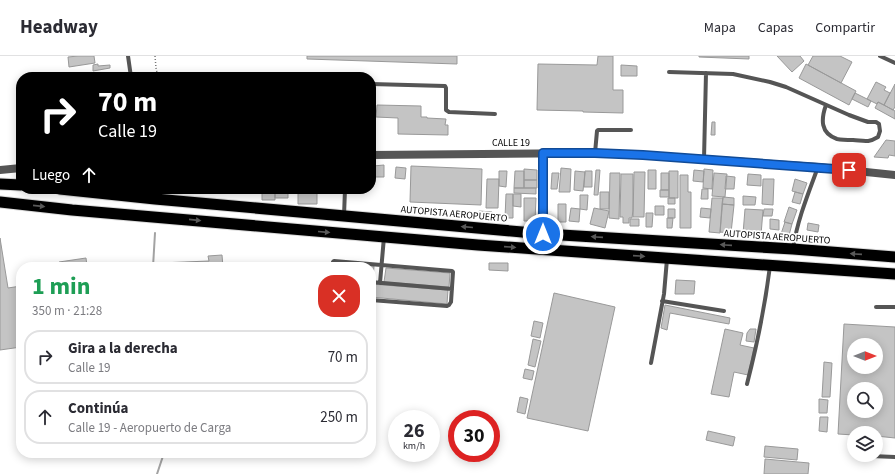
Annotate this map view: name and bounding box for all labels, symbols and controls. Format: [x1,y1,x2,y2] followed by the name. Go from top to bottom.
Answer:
[20,14,98,41] text: Headway
[704,18,736,38] text: Mapa
[758,18,793,38] text: Capas
[815,18,875,38] text: Compartir
[98,82,157,122] text: 70 m
[32,88,84,140] icon: right
[98,119,157,144] text: Calle 19
[492,136,530,150] street label: CALLE 19
[832,153,866,187] pin
[838,159,860,181] icon: arrive
[78,164,100,186] icon: ahead
[32,165,70,186] text: Luego
[400,202,508,226] street label: AUTOPISTA AEROPUERTO
[33,203,45,209] one-way arrow
[522,213,564,255] position arrow
[189,217,201,223] one-way arrow
[461,224,473,231] one-way arrow
[723,226,831,248] street label: AUTOPISTA AEROPUERTO
[318,228,330,235] one-way arrow
[591,234,603,241] one-way arrow
[720,242,732,249] one-way arrow
[504,244,516,251] one-way arrow
[850,251,862,258] one-way arrow
[633,253,645,260] one-way arrow
[32,269,90,304] text: 1 min
[318,275,360,317] button: close
[32,302,102,320] text: 350 m · 21:28
[68,338,178,359] text: Gira a la derecha
[847,338,883,374] north arrow
[847,338,883,462] map controls
[34,346,56,368] icon: right
[328,347,358,368] text: 70 m
[68,359,111,377] text: Calle 19
[847,382,883,418] button: search
[68,398,129,419] text: Continúa
[34,406,56,428] icon: ahead
[320,407,358,428] text: 250 m
[448,410,500,462] speed limit sign: 30
[403,417,425,445] text: 26
[68,419,231,437] text: Calle 19 - Aeropuerto de Carga
[847,426,883,462] button: layers
[403,439,425,453] text: km/h

